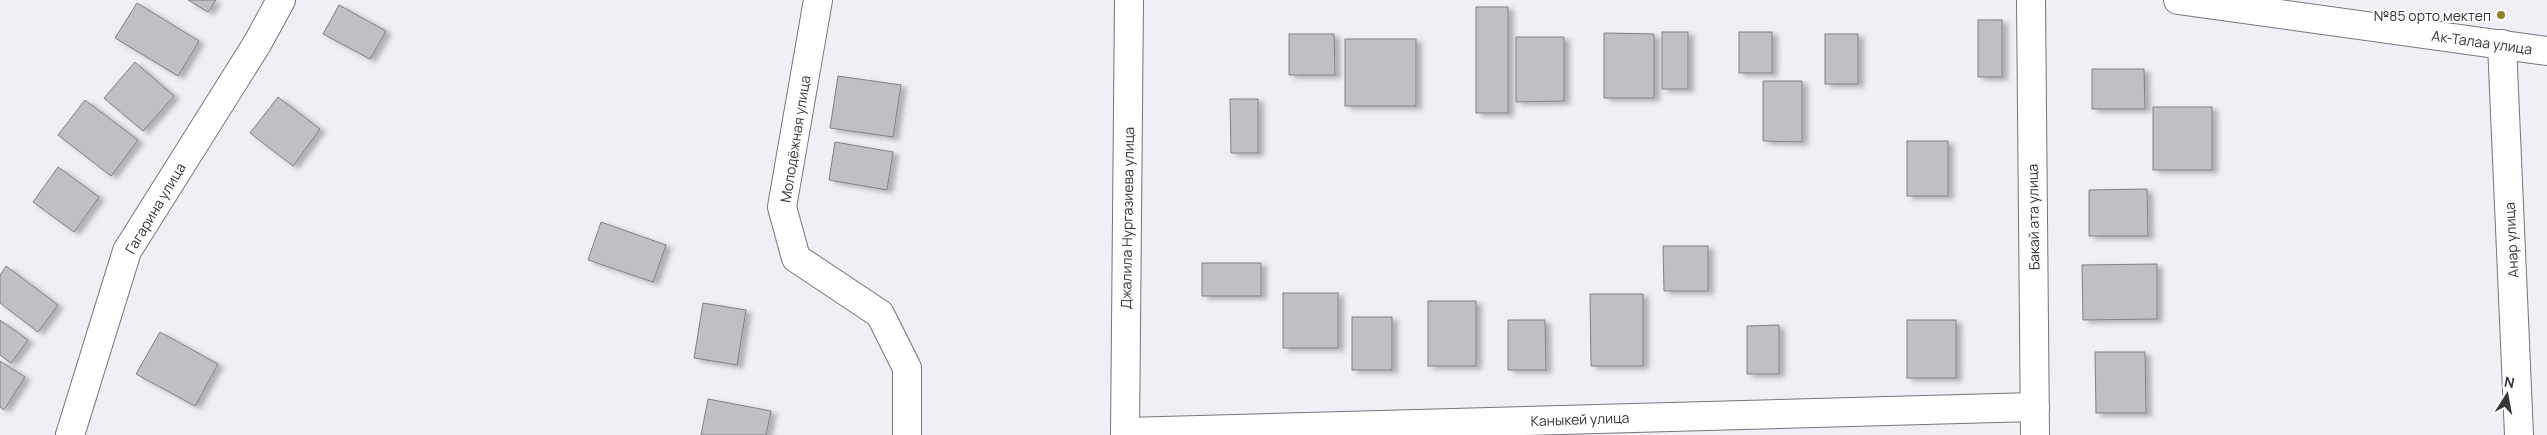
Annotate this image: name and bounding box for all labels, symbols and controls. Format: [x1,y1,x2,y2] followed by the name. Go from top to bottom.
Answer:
[2374,6,2491,25] place label: №85 орто мектеп
[2495,9,2507,21] marker: №85 орто мектеп
[2431,26,2533,58] street label: Ак-Талаа улица
[776,74,814,204] street label: Молодёжная улица
[1116,127,1138,309] street label: Джалила Нургазиева улица
[120,159,190,257] street label: Гагарина улица
[2023,164,2043,270] street label: Бакай ата улица
[2500,202,2522,278] street label: Анар улица
[2482,370,2532,420] north arrow
[2503,371,2516,392] text: N
[1530,408,1630,430] street label: Каныкей улица

